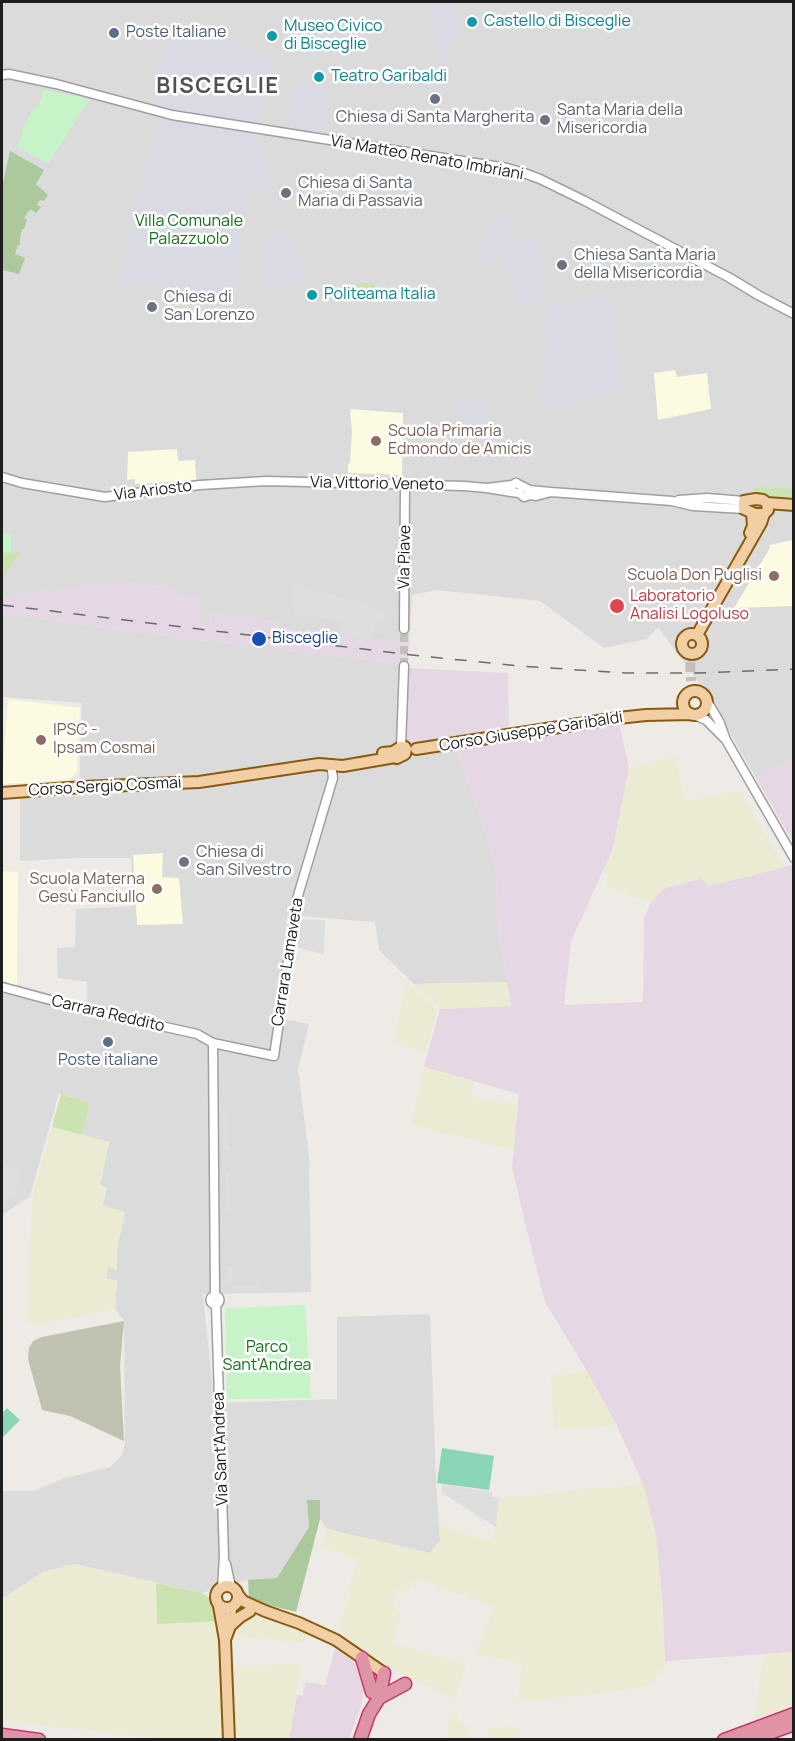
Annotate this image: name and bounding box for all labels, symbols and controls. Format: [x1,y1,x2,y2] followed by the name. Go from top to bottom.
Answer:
[484,12,631,32] place label: Castello di Bisceglie
[465,15,479,29] marker: Castello di Bisceglie
[284,17,382,55] place label: Museo Civico di Bisceglie
[126,23,226,43] place label: Poste Italiane
[107,26,121,40] marker: Poste Italiane
[265,29,279,43] marker: Museo Civico di Bisceglie
[331,67,447,87] place label: Teatro Garibaldi
[312,70,326,84] marker: Teatro Garibaldi
[156,74,280,100] district label: BISCEGLIE
[428,92,442,106] marker: Chiesa di Santa Margherita
[557,101,683,139] place label: Santa Maria della Misericordia
[336,108,534,128] place label: Chiesa di Santa Margherita
[538,113,552,127] marker: Santa Maria della Misericordia
[329,132,525,184] street label: Via Matteo Renato Imbriani
[298,174,423,212] place label: Chiesa di Santa Maria di Passavia
[279,186,293,200] marker: Chiesa di Santa Maria di Passavia
[135,212,243,250] park label: Villa Comunale Palazzuolo
[574,246,716,284] place label: Chiesa Santa Maria della Misericordia
[555,258,569,272] marker: Chiesa Santa Maria della Misericordia
[324,285,436,305] place label: Politeama Italia
[164,288,255,326] place label: Chiesa di San Lorenzo
[305,288,319,302] marker: Politeama Italia
[145,300,159,314] marker: Chiesa di San Lorenzo
[388,422,531,460] place label: Scuola Primaria Edmondo de Amicis
[369,434,383,448] marker: Scuola Primaria Edmondo de Amicis
[310,473,444,495] street label: Via Vittorio Veneto
[113,477,193,505] street label: Via Ariosto
[395,525,415,589] street label: Via Piave
[627,566,762,586] place label: Scuola Don Puglisi
[767,569,781,583] marker: Scuola Don Puglisi
[630,587,749,625] place label: Laboratorio Analisi Logoluso
[608,597,626,615] marker: Laboratorio Analisi Logoluso
[272,629,338,649] place label: Bisceglie
[250,630,268,648] marker: Bisceglie
[438,708,624,756] street label: Corso Giuseppe Garibaldi
[53,721,156,759] place label: IPSC - Ipsam Cosmai
[34,733,48,747] marker: IPSC - Ipsam Cosmai
[28,773,182,801] street label: Corso Sergio Cosmai
[196,843,292,881] place label: Chiesa di San Silvestro
[177,855,191,869] marker: Chiesa di San Silvestro
[30,870,145,908] place label: Scuola Materna Gesù Fanciullo
[150,882,164,896] marker: Scuola Materna Gesù Fanciullo
[268,896,308,1028] street label: Carrara Lamaveta
[49,992,167,1036] street label: Carrara Reddito
[101,1035,115,1049] marker: Poste italiane
[58,1051,158,1071] place label: Poste italiane
[223,1338,311,1376] park label: Parco Sant'Andrea
[209,1392,233,1506] street label: Via Sant'Andrea

